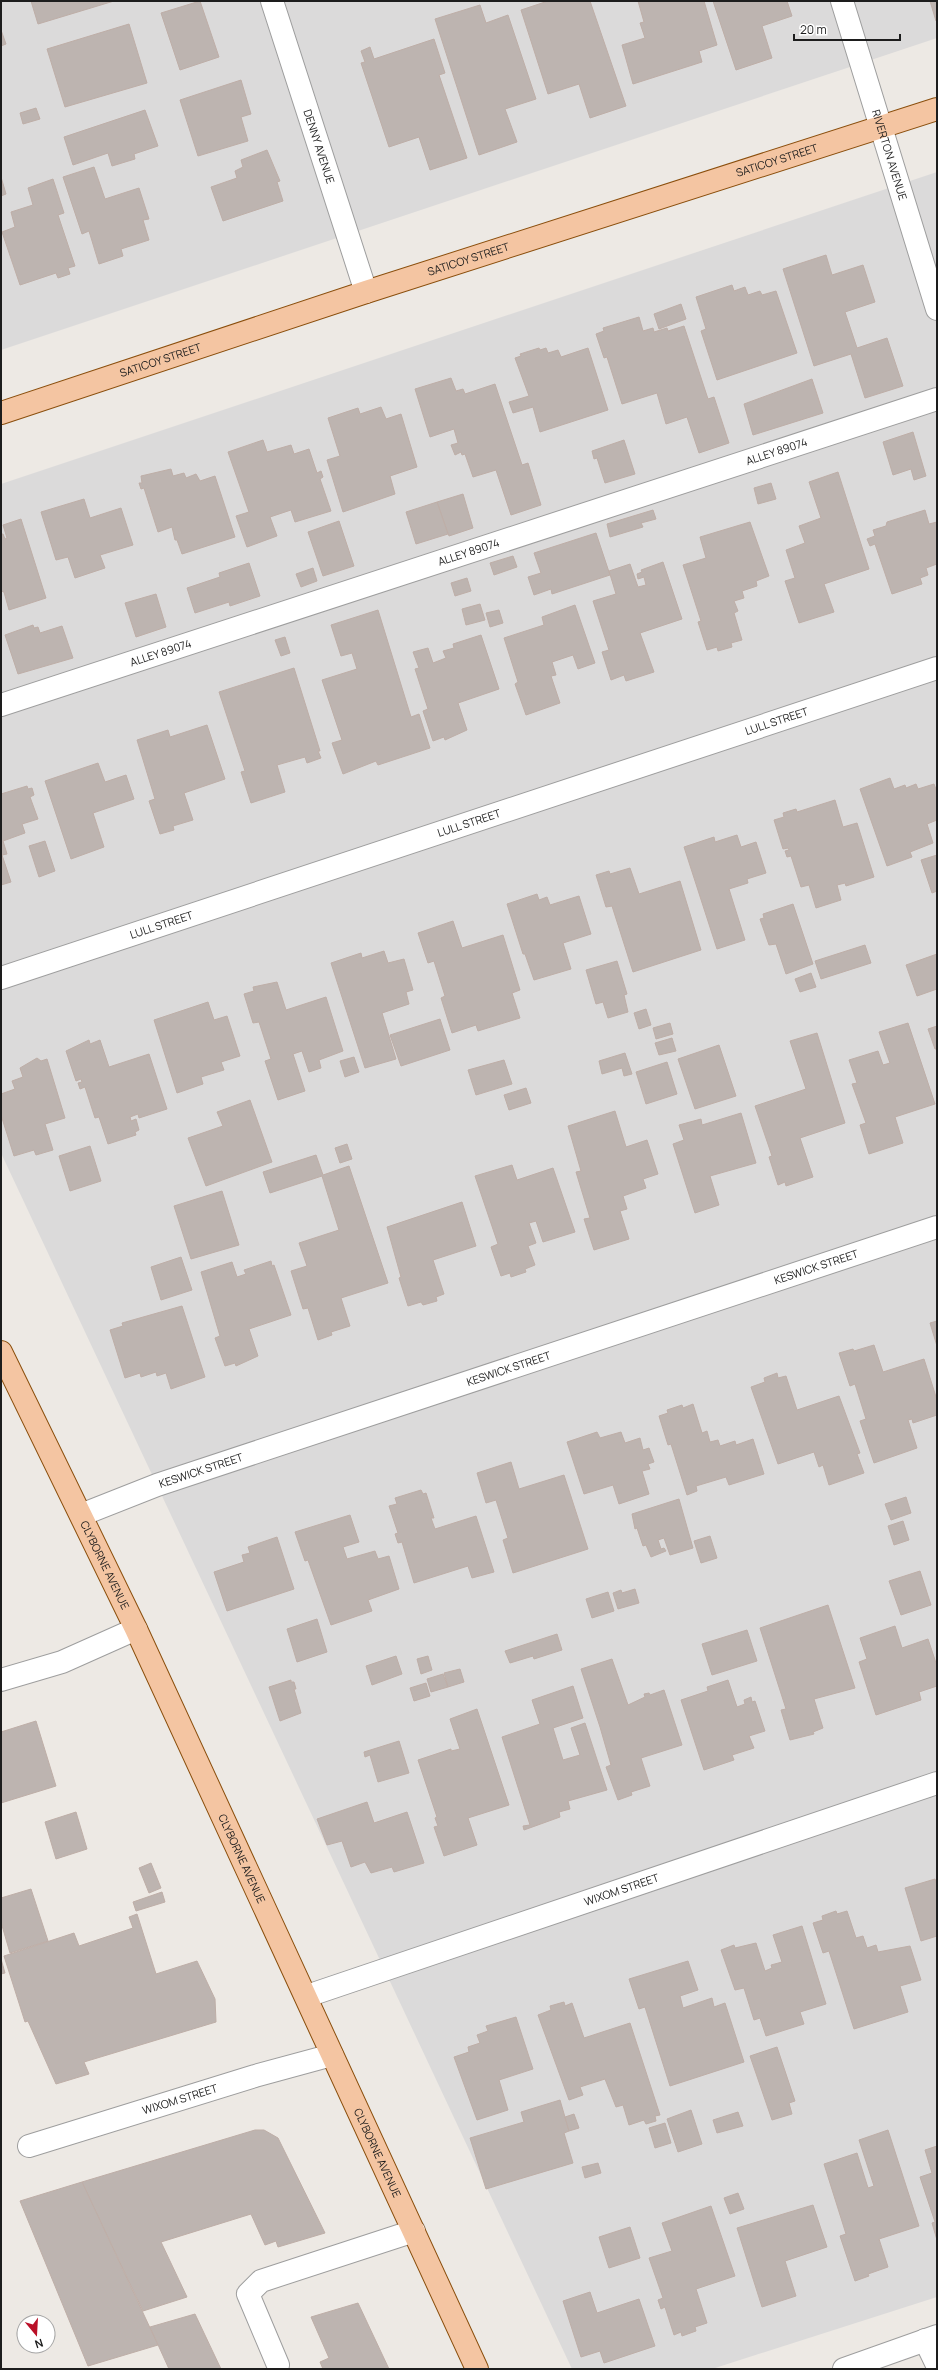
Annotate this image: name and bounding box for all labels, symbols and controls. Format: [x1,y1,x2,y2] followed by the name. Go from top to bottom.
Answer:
[794,16,900,42] scale bar
[800,21,827,38] text: 20 m
[300,107,339,186] street label: DENNY AVENUE
[869,107,911,202] street label: RIVERTON AVENUE
[734,140,820,180] street label: SATICOY STREET
[425,238,511,279] street label: SATICOY STREET
[118,339,203,380] street label: SATICOY STREET
[744,434,809,468] street label: ALLEY 89074
[436,535,501,569] street label: ALLEY 89074
[128,635,193,669] street label: ALLEY 89074
[743,703,810,738] street label: LULL STREET
[435,805,503,840] street label: LULL STREET
[128,907,195,942] street label: LULL STREET
[772,1245,860,1287] street label: KESWICK STREET
[464,1347,553,1389] street label: KESWICK STREET
[157,1449,245,1491] street label: KESWICK STREET
[77,1518,133,1612] street label: CLYBORNE AVENUE
[215,1811,269,1906] street label: CLYBORNE AVENUE
[582,1869,661,1909] street label: WIXOM STREET
[140,2080,220,2117] street label: WIXOM STREET
[351,2106,405,2200] street label: CLYBORNE AVENUE
[16,2314,56,2354] north arrow
[33,2336,45,2352] text: N

